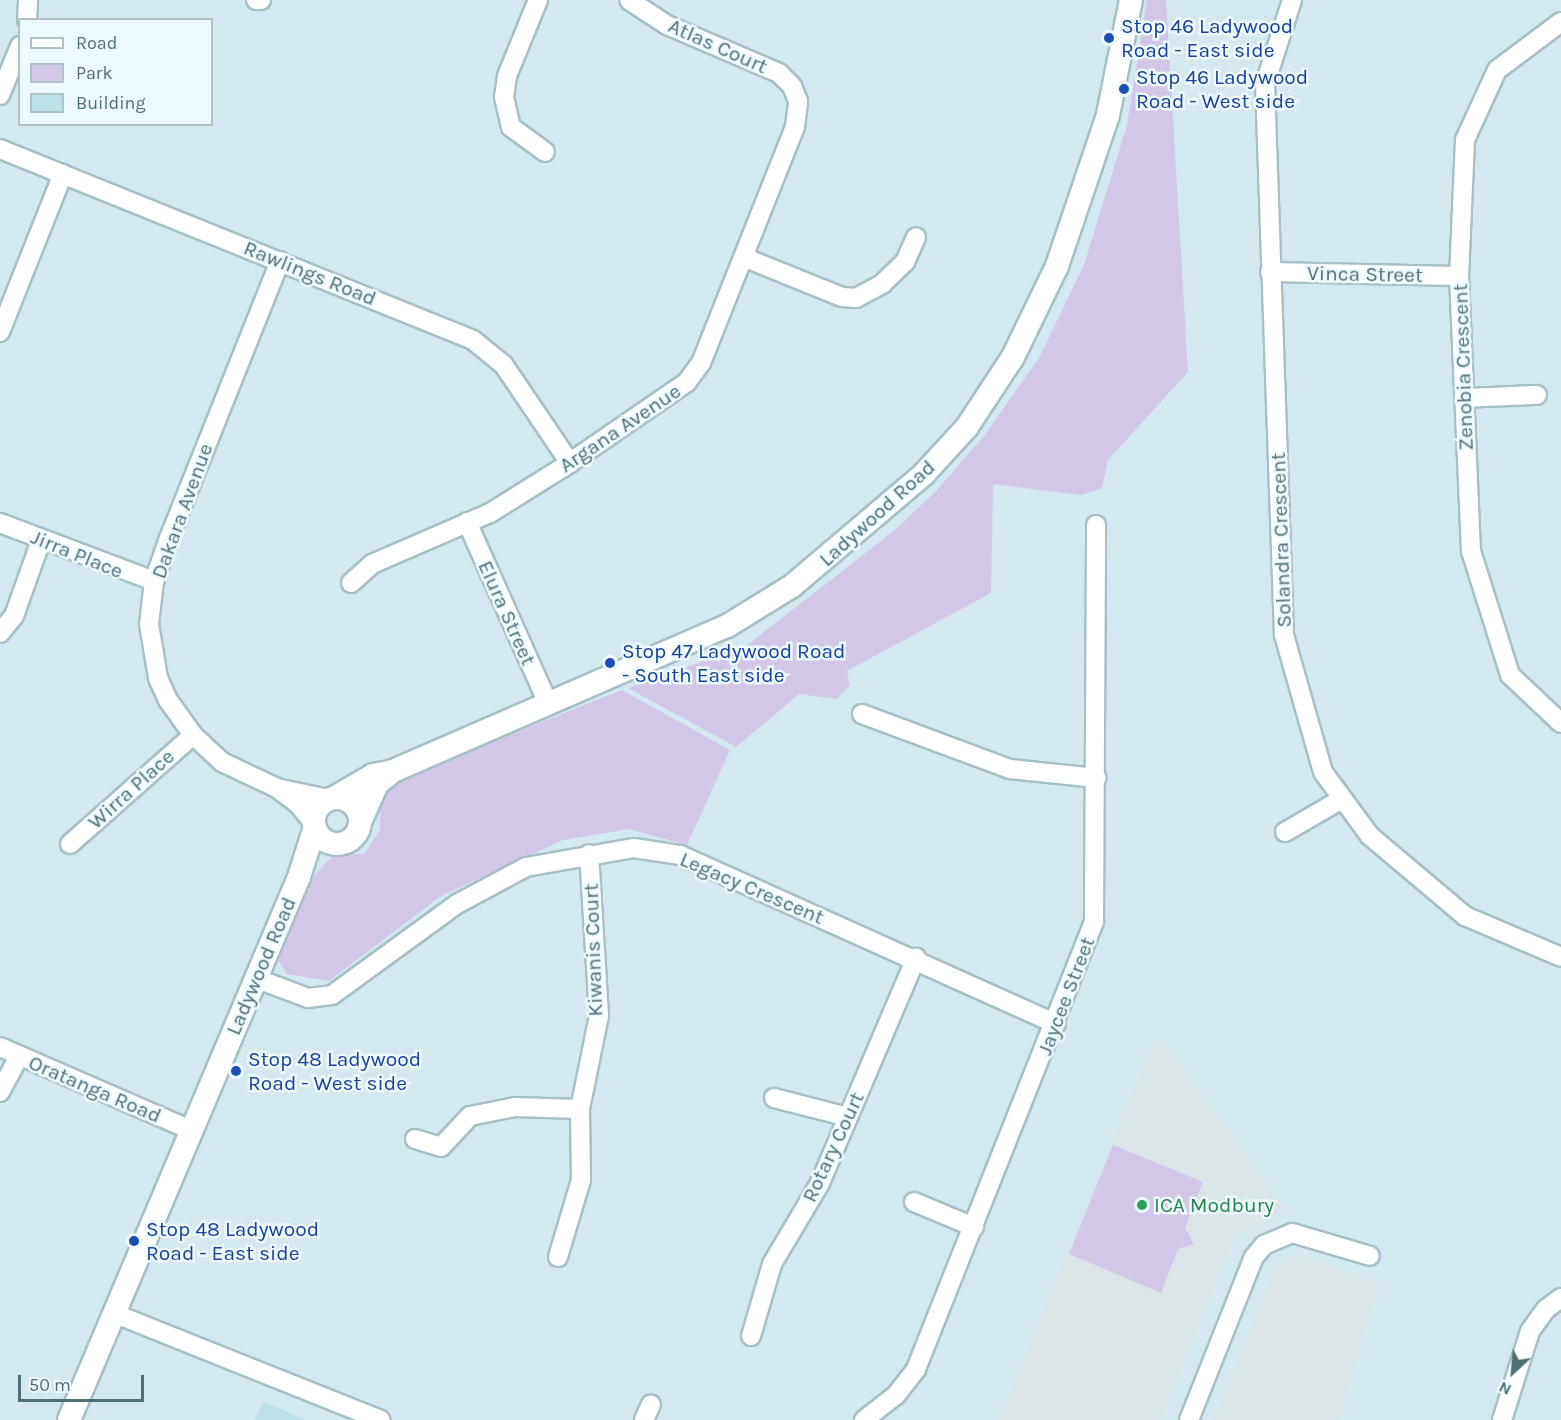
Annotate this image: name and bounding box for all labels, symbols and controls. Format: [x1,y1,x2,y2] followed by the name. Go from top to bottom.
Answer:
[664,13,772,79] street label: Atlas Court
[1121,13,1293,63] place label: Stop 46 Ladywood Road - East side
[18,18,213,126] legend
[1102,31,1116,45] marker: Stop 46 Ladywood Road - East side
[76,32,117,54] text: Road
[76,62,113,84] text: Park
[1136,64,1308,114] place label: Stop 46 Ladywood Road - West side
[1117,82,1131,96] marker: Stop 46 Ladywood Road - West side
[76,92,146,114] text: Building
[240,235,380,311] street label: Rawlings Road
[1307,260,1423,288] street label: Vinca Street
[1447,283,1479,451] street label: Zenobia Crescent
[554,378,686,478] street label: Argana Avenue
[146,440,218,582] street label: Dakara Avenue
[1265,452,1297,628] street label: Solandra Crescent
[814,454,940,572] street label: Ladywood Road
[27,524,127,584] street label: Jirra Place
[473,557,541,669] street label: Elura Street
[622,638,845,688] place label: Stop 47 Ladywood Road - South East side
[603,656,617,670] marker: Stop 47 Ladywood Road - South East side
[83,744,179,834] street label: Wirra Place
[676,846,828,930] street label: Legacy Crescent
[578,883,608,1017] street label: Kiwanis Court
[221,893,301,1039] street label: Ladywood Road
[1032,933,1100,1059] street label: Jaycee Street
[248,1046,421,1096] place label: Stop 48 Ladywood Road - West side
[25,1050,165,1128] street label: Oratanga Road
[229,1064,243,1078] marker: Stop 48 Ladywood Road - West side
[796,1088,870,1206] street label: Rotary Court
[1154,1192,1274,1218] place label: ICA Modbury
[1135,1198,1149,1212] marker: ICA Modbury
[146,1216,319,1266] place label: Stop 48 Ladywood Road - East side
[127,1234,141,1248] marker: Stop 48 Ladywood Road - East side
[1483,1342,1543,1402] north arrow
[21,1363,147,1401] scale bar
[29,1374,71,1396] text: 50 m
[1496,1378,1514,1400] text: N

